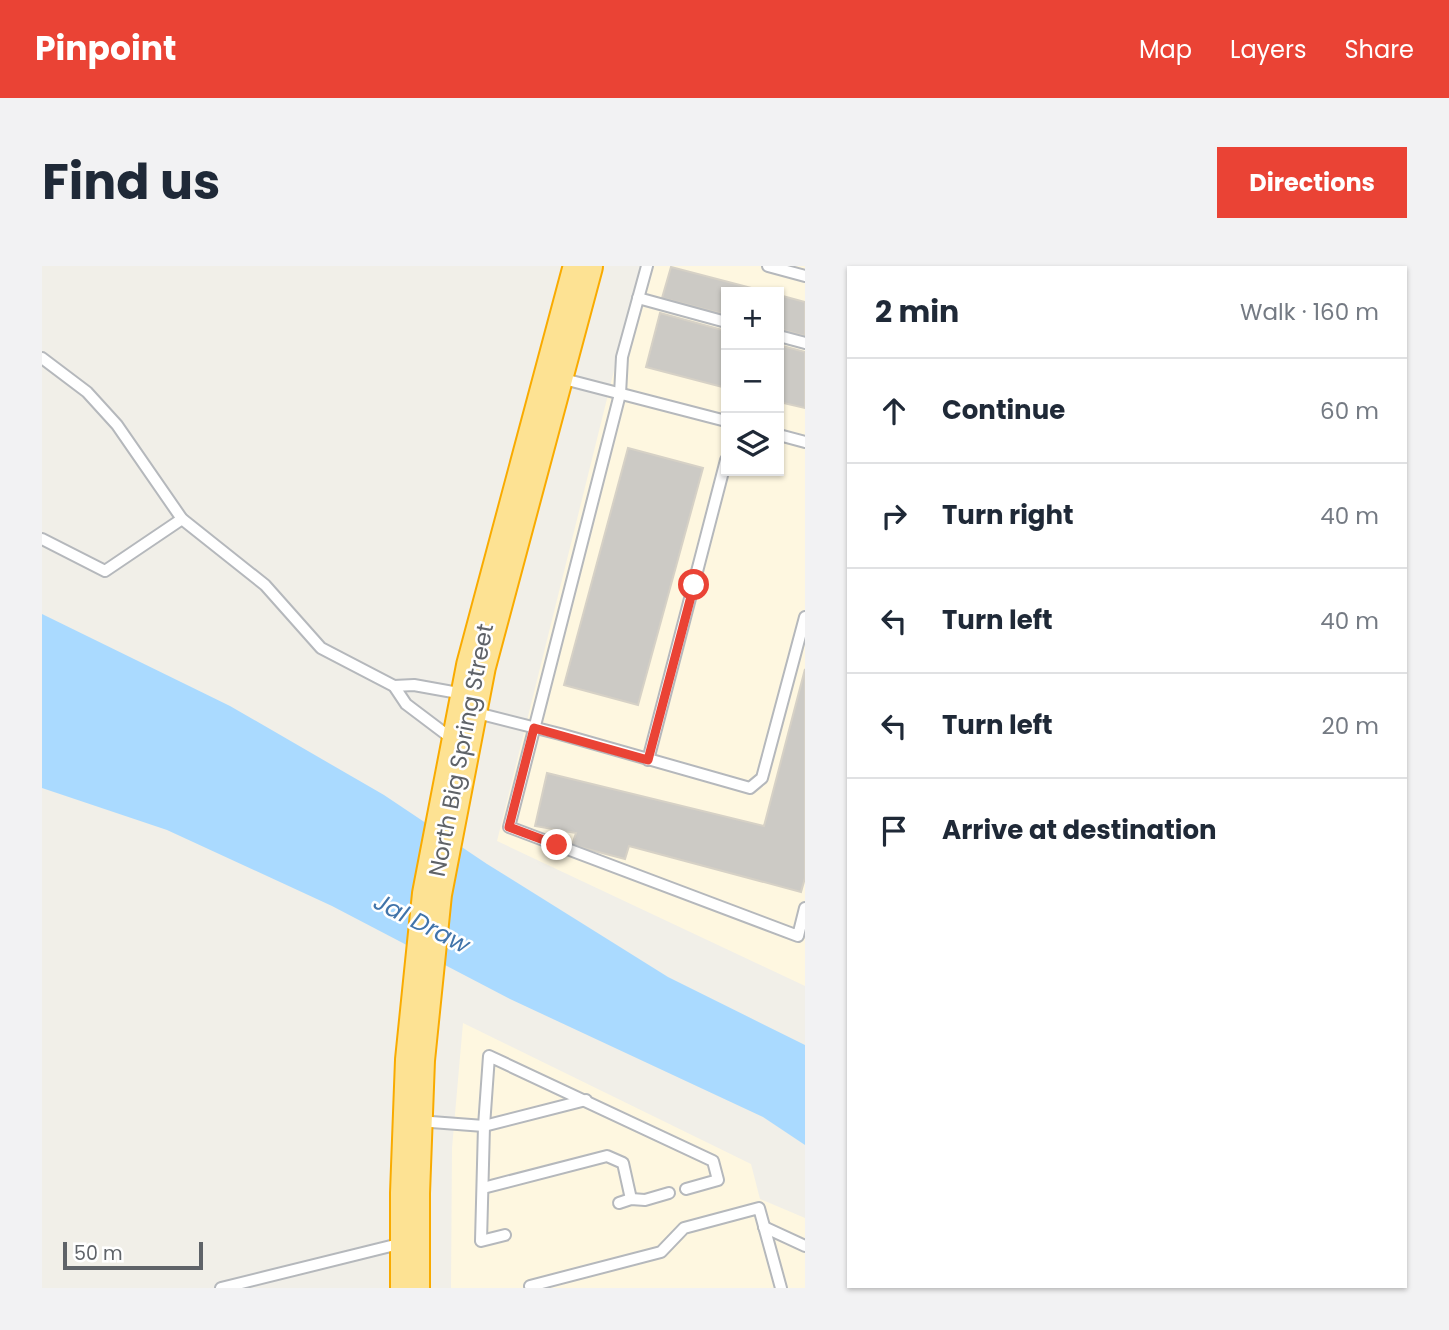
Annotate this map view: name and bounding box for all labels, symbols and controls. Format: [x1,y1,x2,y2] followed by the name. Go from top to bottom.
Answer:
[35,25,176,72] text: Pinpoint
[1139,33,1192,66] text: Map
[1230,33,1306,66] text: Layers
[1344,33,1414,66] text: Share
[1217,147,1407,218] button: Directions
[42,148,220,216] text: Find us
[721,287,784,476] map controls
[721,287,784,350] button: +
[875,290,959,333] text: 2 min
[1240,296,1379,328] text: Walk · 160 m
[721,350,784,413] button: −
[875,392,913,430] icon: ahead
[942,392,1065,428] text: Continue
[1320,395,1379,427] text: 60 m
[721,413,784,476] button: layers
[875,497,913,535] icon: right
[942,497,1074,533] text: Turn right
[1320,500,1379,532] text: 40 m
[678,569,709,600] route start
[875,602,913,640] icon: left
[942,602,1053,638] text: Turn left
[1320,605,1379,637] text: 40 m
[421,621,501,879] street label: North Big Spring Street
[875,707,913,745] icon: left
[942,707,1053,743] text: Turn left
[1321,710,1379,742] text: 20 m
[875,812,913,850] icon: arrive
[942,812,1217,848] text: Arrive at destination
[541,829,572,860] route end
[368,885,477,962] water label: Jal Draw
[63,1239,203,1271] scale bar
[74,1240,123,1267] text: 50 m

